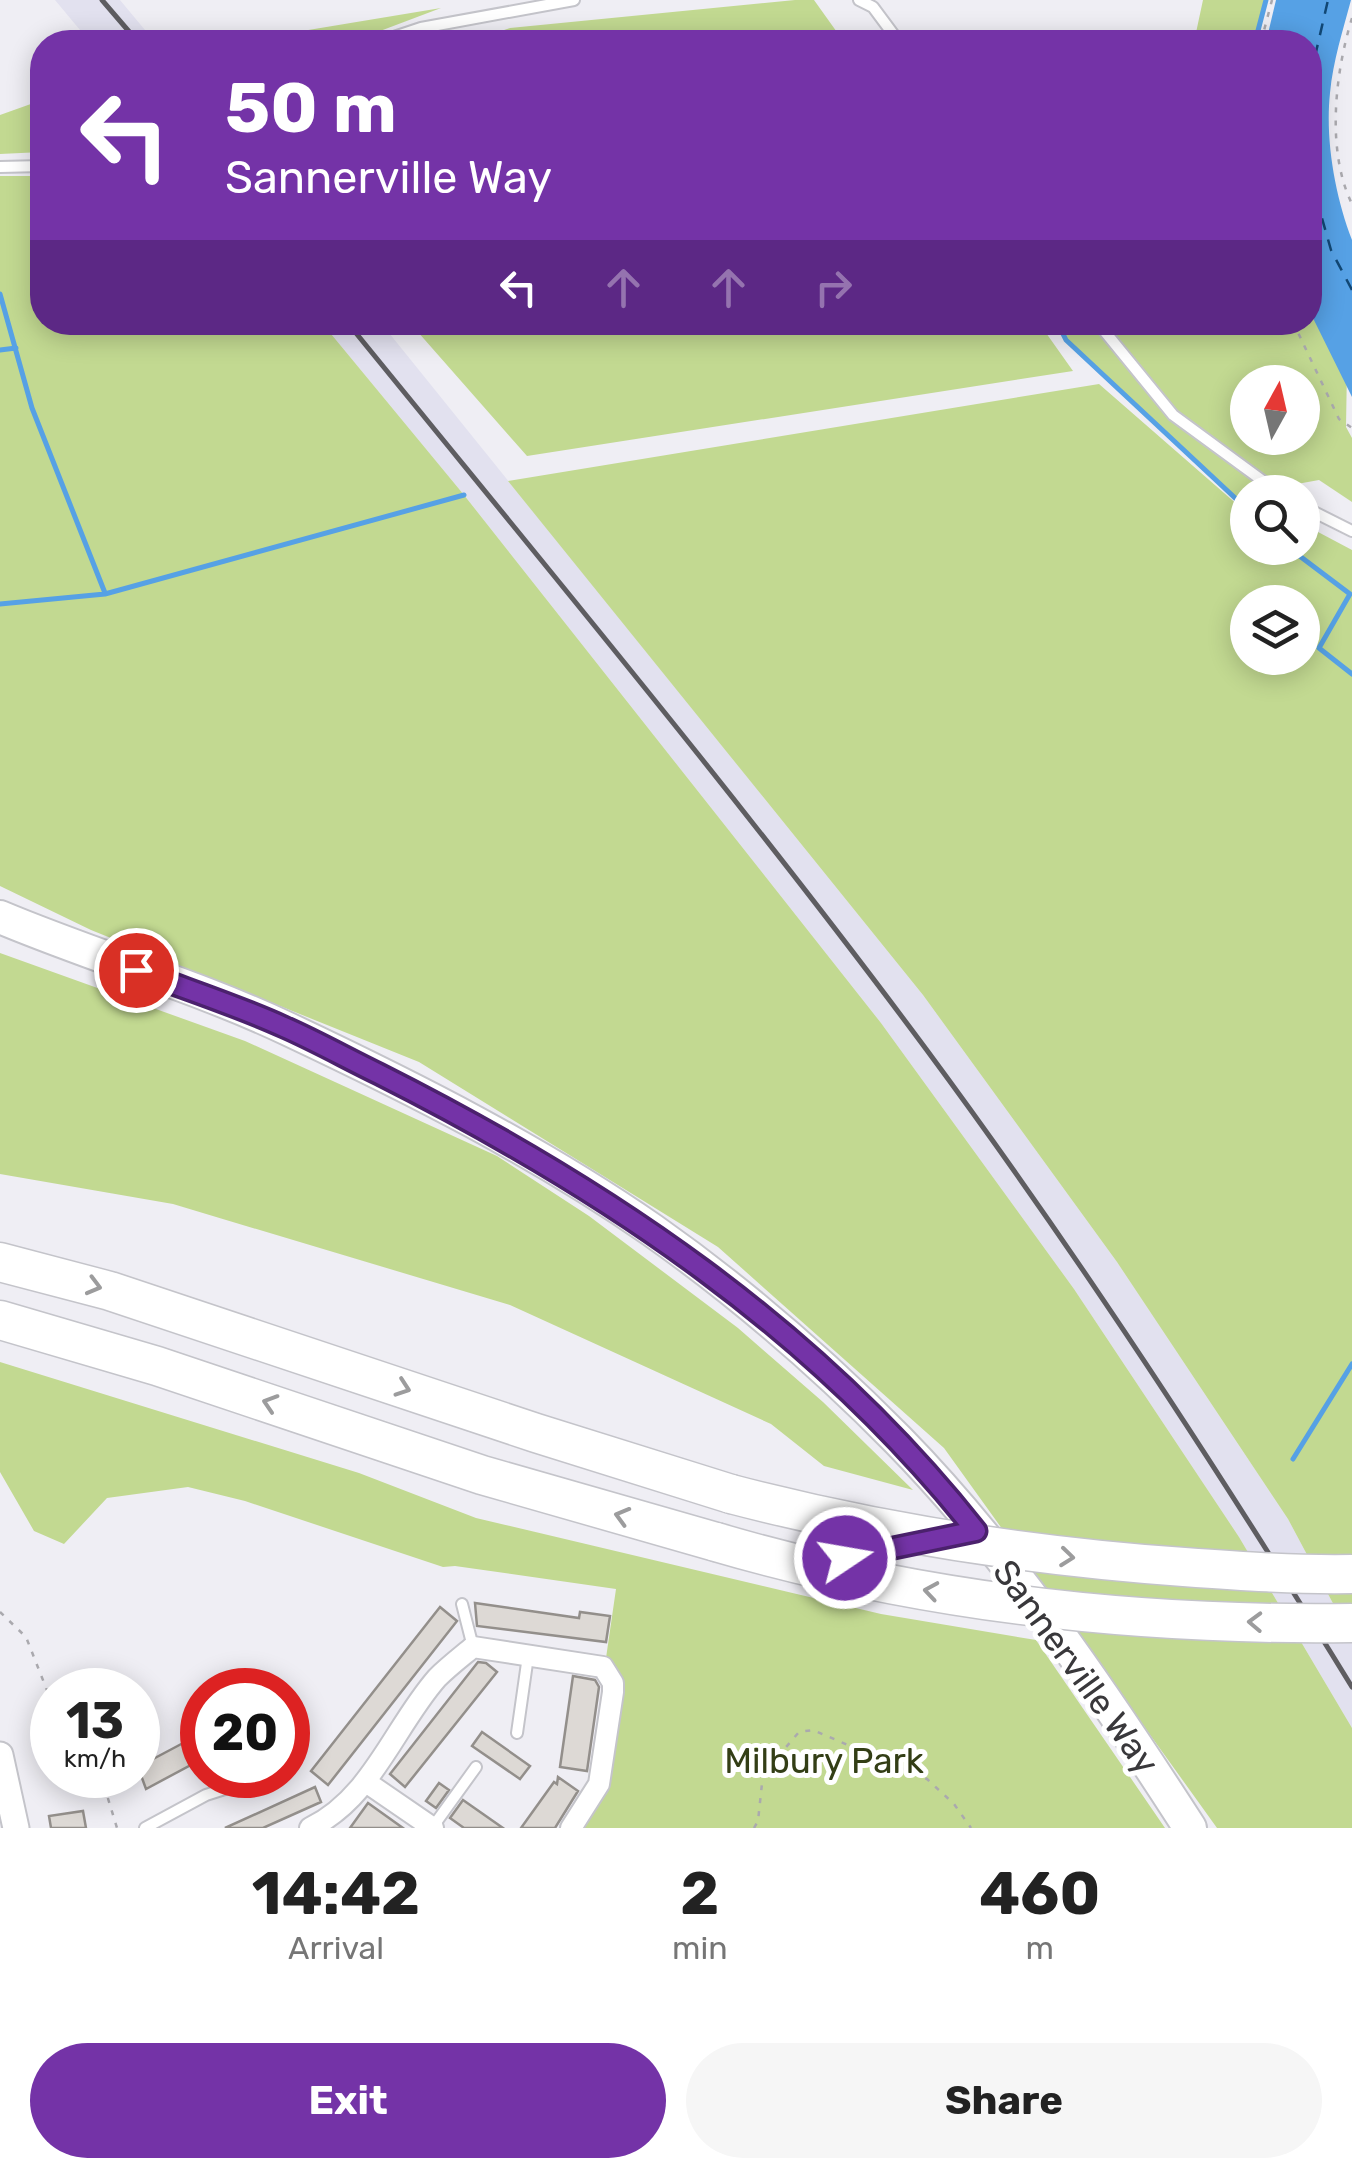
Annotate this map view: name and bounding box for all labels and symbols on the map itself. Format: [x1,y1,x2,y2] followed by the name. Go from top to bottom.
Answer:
[1230,365,1320,455] north arrow
[94,928,179,1013] pin
[85,1275,102,1296] one-way arrow
[394,1376,411,1396] one-way arrow
[263,1394,280,1414] one-way arrow
[614,1506,631,1527] one-way arrow
[793,1506,897,1610] position arrow
[1059,1546,1075,1568] one-way arrow
[984,1552,1168,1782] street label: Sannerville Way
[923,1581,939,1602] one-way arrow
[1246,1611,1262,1632] one-way arrow
[180,1668,310,1798] speed limit sign: 20
[724,1740,924,1782] park label: Milbury Park

